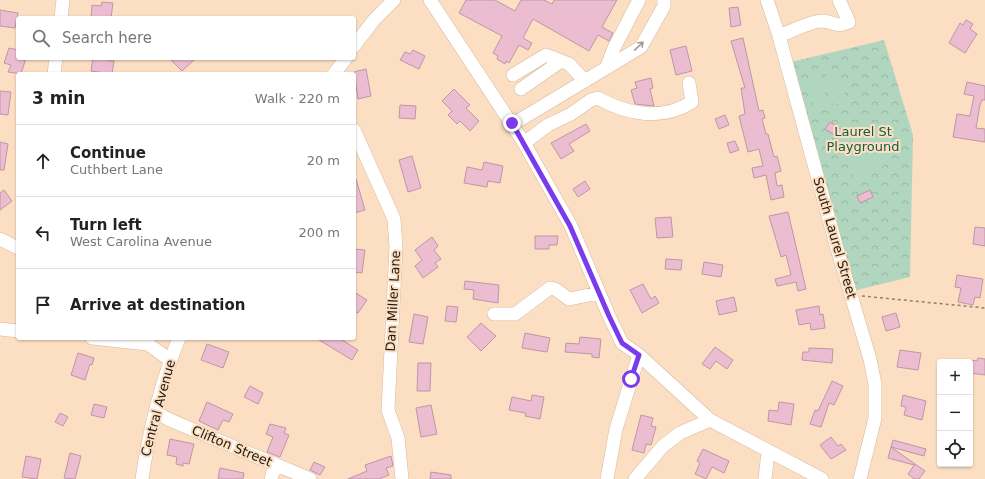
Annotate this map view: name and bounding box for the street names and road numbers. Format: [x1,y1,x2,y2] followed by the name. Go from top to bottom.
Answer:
[810,176,860,300] street label: South Laurel Street
[383,250,403,352] street label: Dan Miller Lane
[138,358,178,458] street label: Central Avenue
[190,422,274,470] street label: Clifton Street

